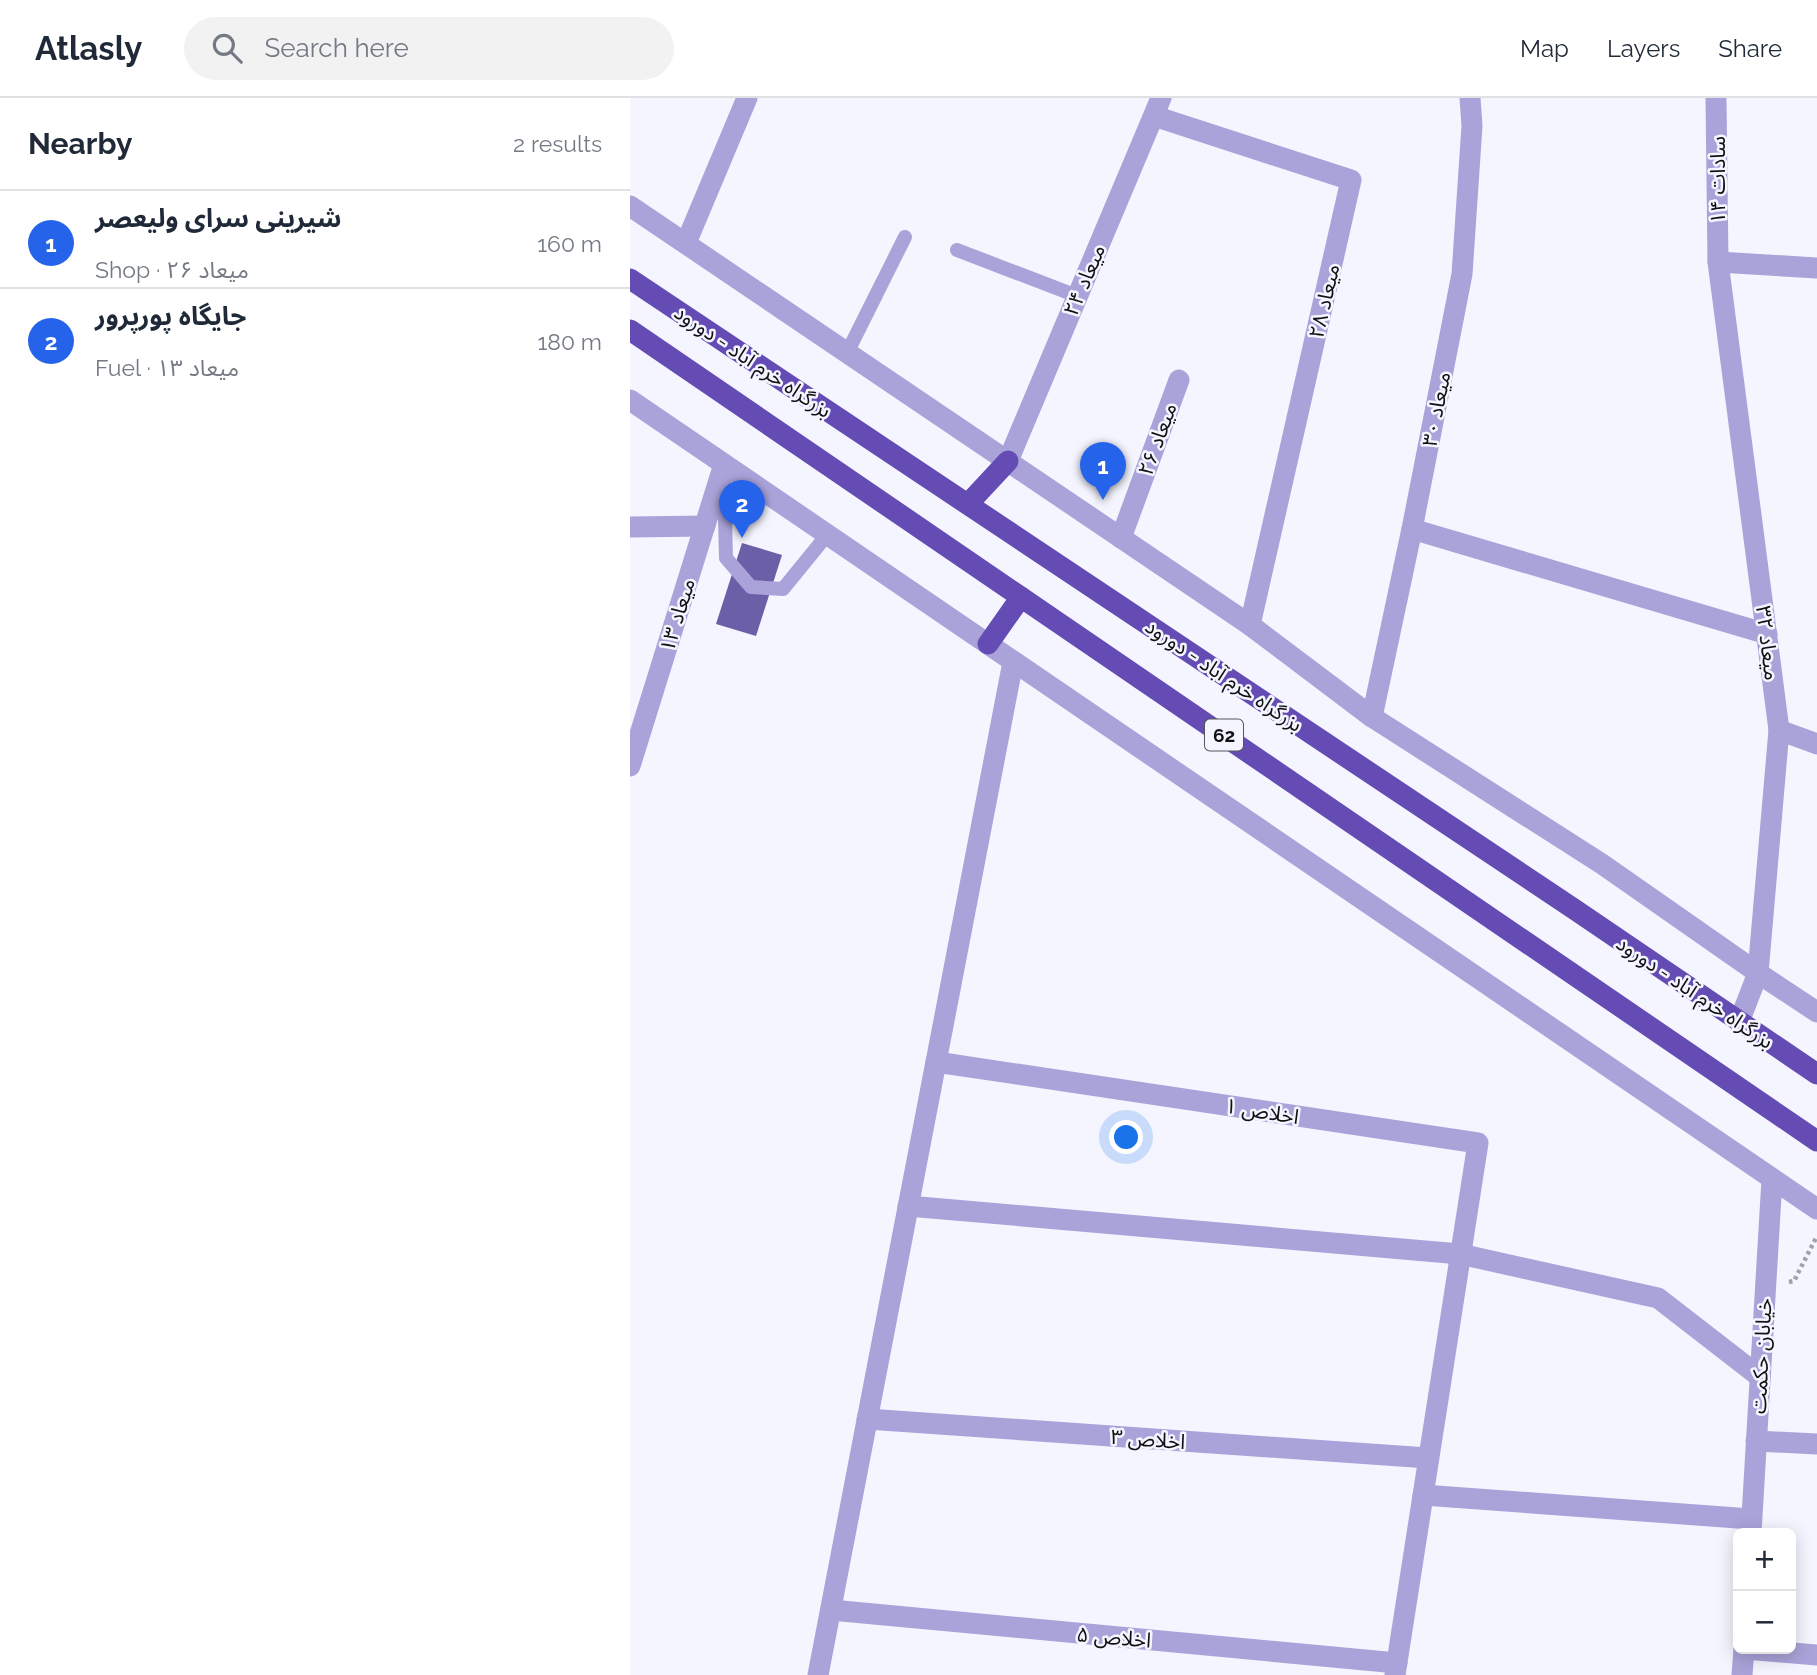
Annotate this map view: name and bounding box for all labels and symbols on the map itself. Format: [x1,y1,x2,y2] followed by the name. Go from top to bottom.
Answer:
[1705,136,1730,224] street label: سادات ۱۴
[1058,240,1110,320] street label: میعاد ۲۴
[1303,261,1345,341] street label: میعاد ۲۸
[667,299,836,426] street label: بزرگراه خرم آباد - دورود
[1417,370,1455,448] street label: میعاد ۳۰
[1132,399,1182,479] street label: میعاد ۲۶
[1080,442,1126,500] pin: 1
[719,480,765,538] pin: 2
[654,575,700,655] street label: میعاد ۱۳
[1751,604,1785,682] street label: میعاد ۳۲
[1138,613,1307,740] street label: بزرگراه خرم آباد - دورود
[1205,720,1243,750] road number: 62
[1609,930,1778,1057] street label: بزرگراه خرم آباد - دورود
[1223,1093,1301,1129] street label: اخلاص ۱
[1109,1120,1143,1154] your location
[1745,1297,1777,1415] street label: خیابان حکمت
[1110,1424,1186,1454] street label: اخلاص ۳
[1076,1621,1152,1653] street label: اخلاص ۵

